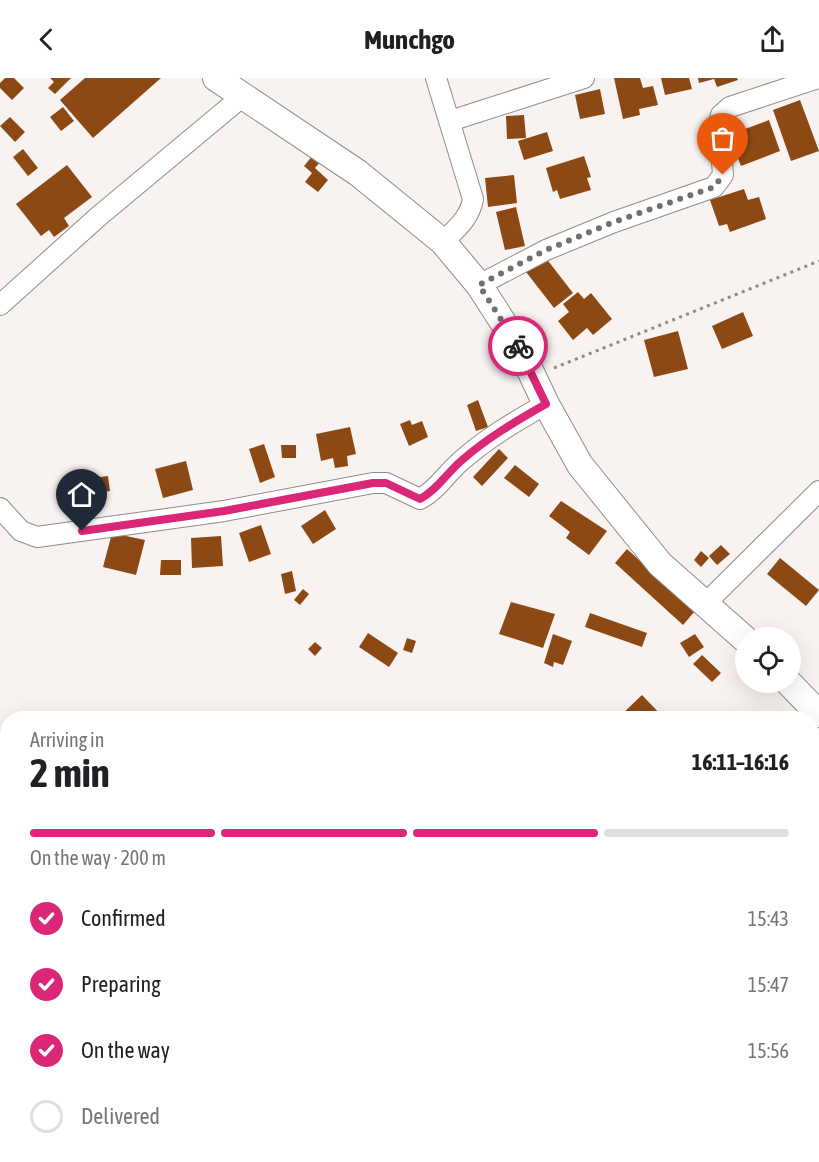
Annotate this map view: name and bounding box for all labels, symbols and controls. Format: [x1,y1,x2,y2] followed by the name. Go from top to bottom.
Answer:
[30,23,63,56] icon: back
[756,23,789,56] icon: share
[364,24,455,55] text: Munchgo
[697,113,748,175] pin
[706,122,739,155] icon: bag
[488,316,548,376] courier
[502,330,535,363] icon: bike
[56,469,107,531] pin
[65,478,98,511] icon: home
[735,627,801,693] map controls
[735,627,801,693] button: locate
[30,728,104,751] text: Arriving in
[692,749,789,775] text: 16:11–16:16
[30,751,110,795] text: 2 min
[30,846,166,869] text: On the way · 200 m
[30,902,63,935] icon: check
[81,905,166,931] text: Confirmed
[748,907,789,930] text: 15:43
[30,968,63,1001] icon: check
[81,971,161,997] text: Preparing
[748,973,789,996] text: 15:47
[30,1034,63,1067] icon: check
[81,1037,170,1063] text: On the way
[748,1039,789,1062] text: 15:56
[81,1103,160,1129] text: Delivered

